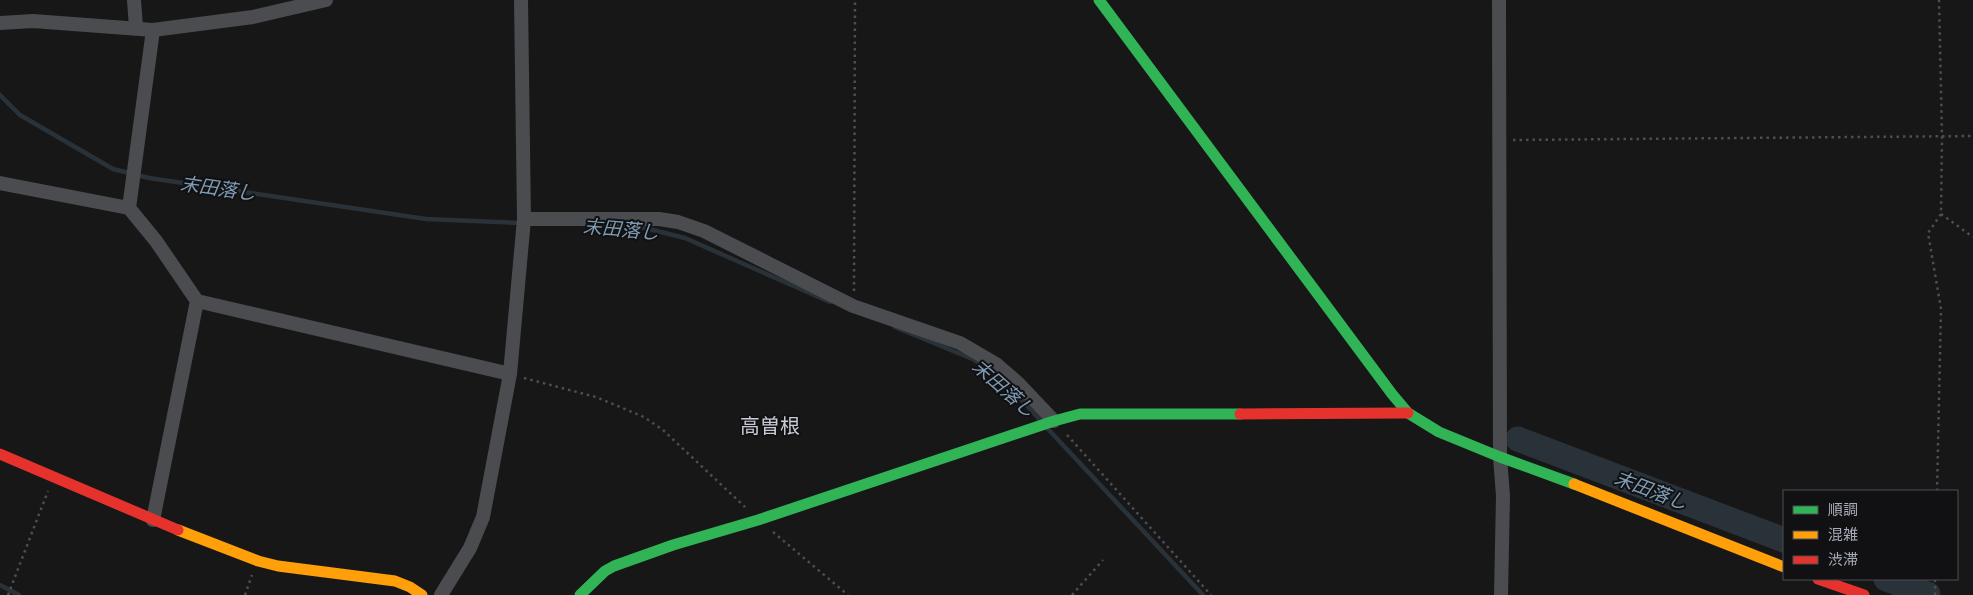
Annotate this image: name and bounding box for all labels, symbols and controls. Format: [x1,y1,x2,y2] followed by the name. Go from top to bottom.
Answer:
[179,172,257,204] water label: 末田落し
[582,215,660,243] water label: 末田落し
[968,355,1040,421] water label: 末田落し
[740,414,800,438] district label: 高曽根
[1612,466,1690,514] water label: 末田落し
[1783,490,1958,580] legend
[1828,501,1858,519] text: 順調
[1828,526,1858,544] text: 混雑
[1828,551,1858,569] text: 渋滞

